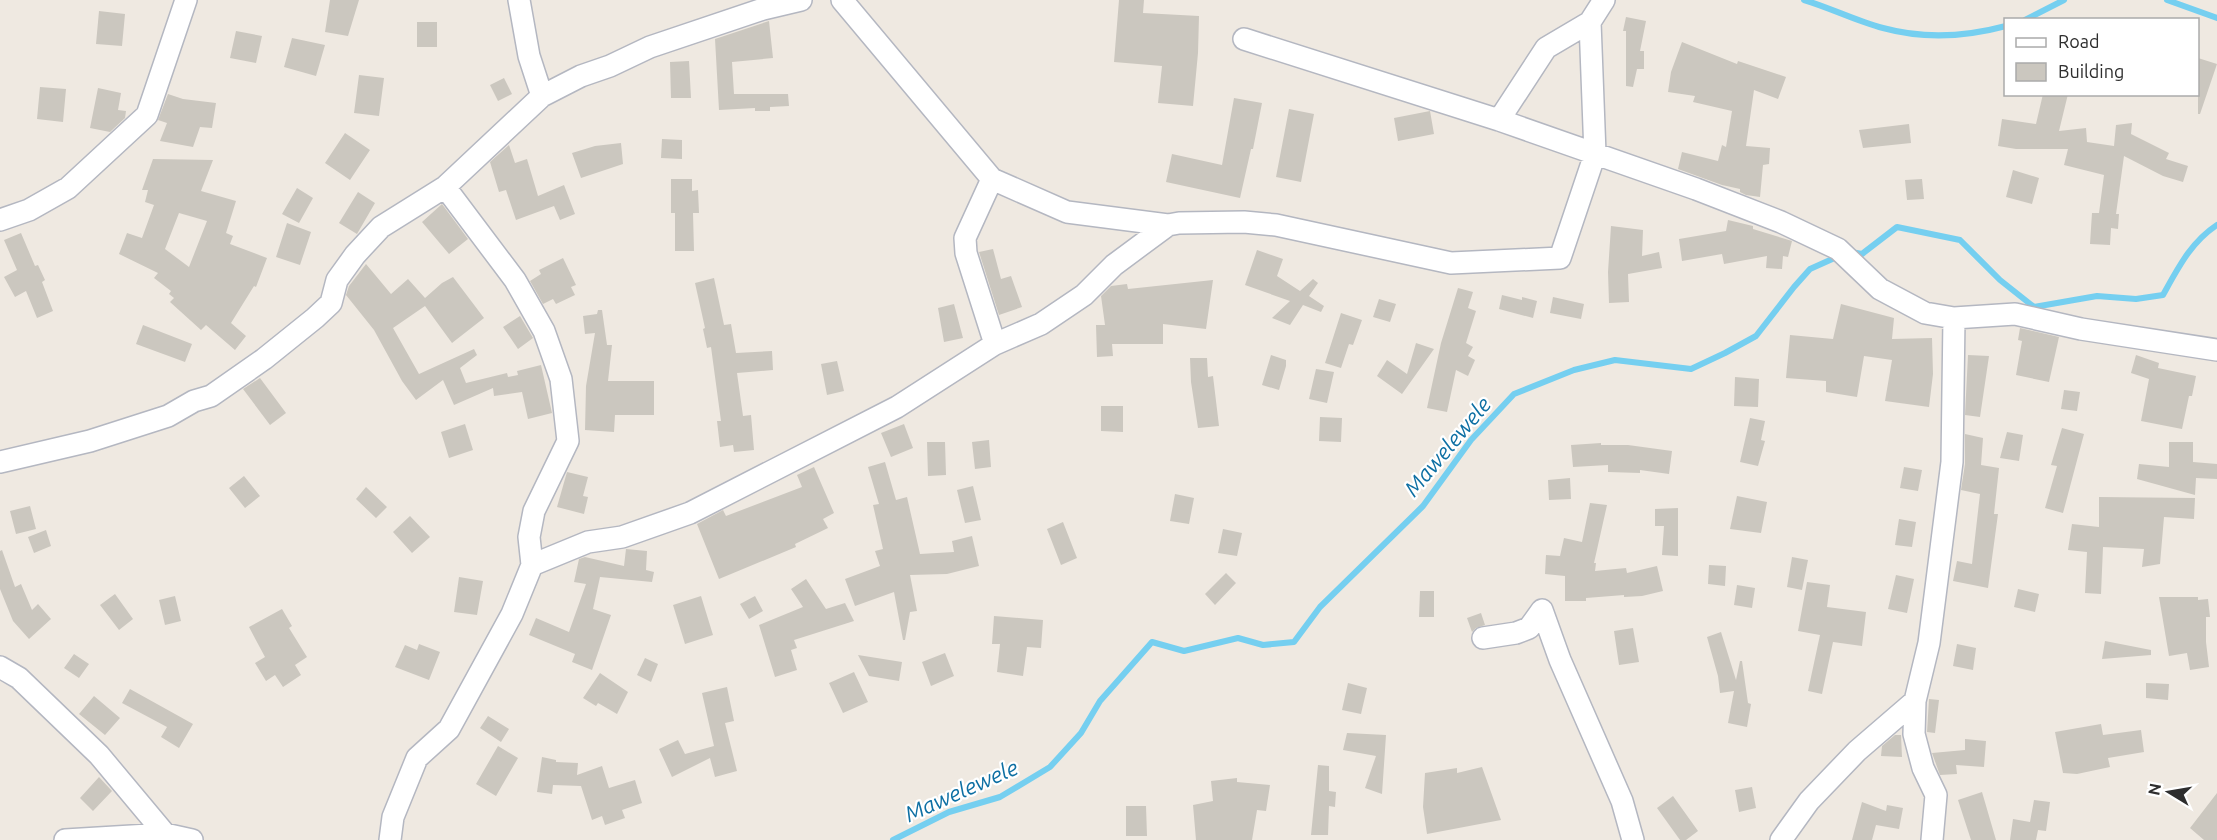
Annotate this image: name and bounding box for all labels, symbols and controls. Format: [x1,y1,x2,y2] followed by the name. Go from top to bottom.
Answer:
[2004,18,2199,96] legend
[2058,31,2100,51] text: Road
[2058,61,2124,81] text: Building
[1398,392,1496,500] water label: Mawelewele
[901,754,1021,826] water label: Mawelewele
[2139,762,2199,822] north arrow
[2144,782,2164,797] text: N

